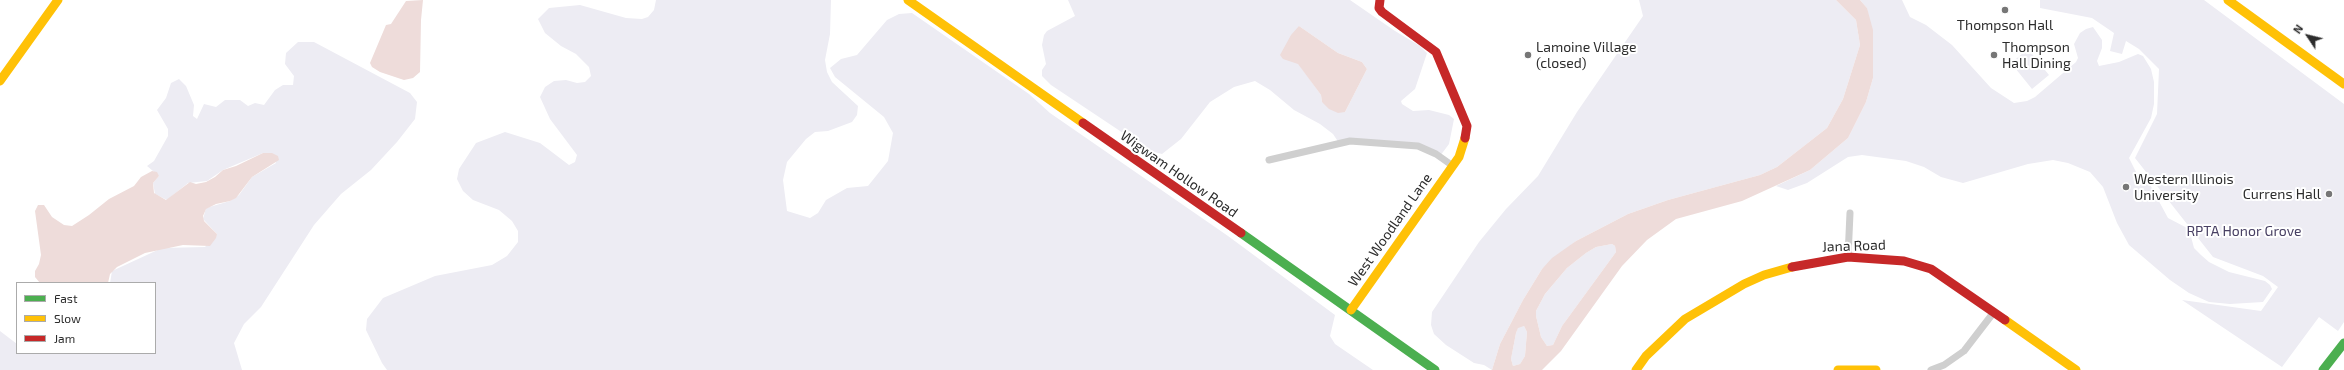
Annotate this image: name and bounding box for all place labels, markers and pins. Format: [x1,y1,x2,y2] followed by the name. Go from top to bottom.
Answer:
[2000,5,2010,15] marker: Thompson Hall
[1957,17,2053,33] place label: Thompson Hall
[1536,39,1637,72] place label: Lamoine Village (closed)
[2002,39,2071,72] place label: Thompson Hall Dining
[1523,50,1533,60] marker: Lamoine Village (closed)
[1989,50,1999,60] marker: Thompson Hall Dining
[2134,171,2233,204] place label: Western Illinois University
[2121,182,2131,192] marker: Western Illinois University
[2243,186,2321,202] place label: Currens Hall
[2324,189,2334,199] marker: Currens Hall

